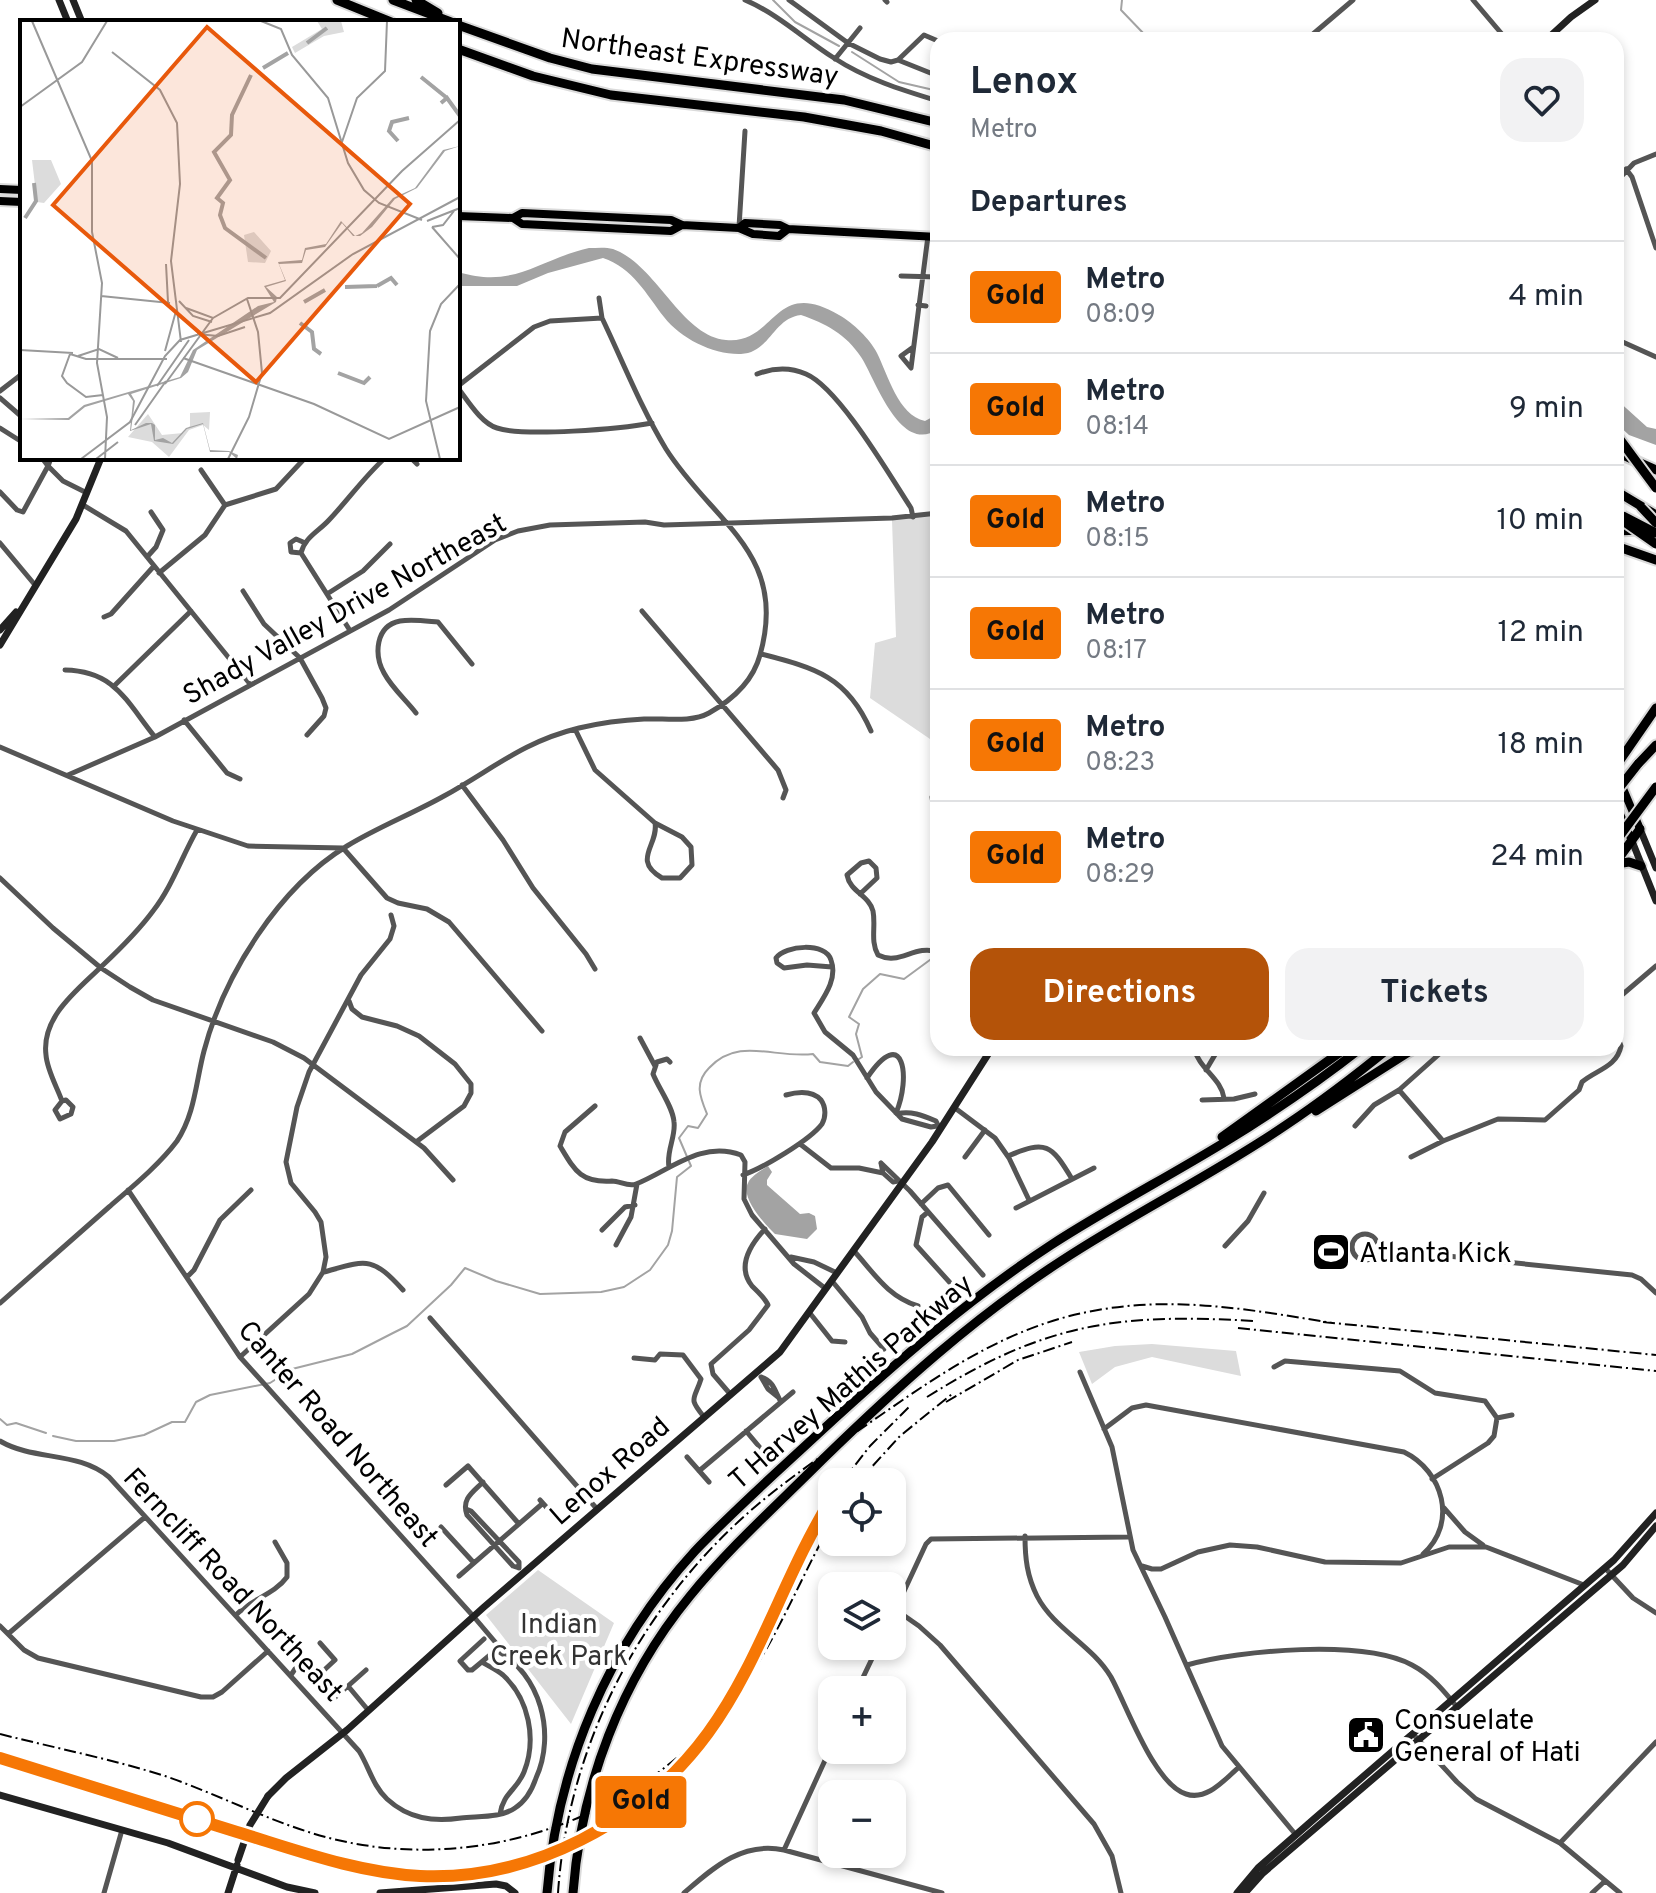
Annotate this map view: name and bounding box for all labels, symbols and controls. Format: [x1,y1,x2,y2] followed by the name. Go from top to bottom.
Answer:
[20,20,460,460] inset map
[559,22,841,96] street label: Northeast Expressway
[1500,58,1584,142] button: heart
[970,59,1078,108] text: Lenox
[970,114,1037,147] text: Metro
[970,185,1128,222] text: Departures
[1085,262,1165,299] text: Metro
[986,279,1045,315] text: Gold
[1508,279,1584,316] text: 4 min
[1085,299,1156,332] text: 08:09
[1085,374,1165,411] text: Metro
[986,391,1045,427] text: Gold
[1509,391,1584,428] text: 9 min
[1085,411,1149,444] text: 08:14
[1085,486,1165,523] text: Metro
[986,503,1045,539] text: Gold
[1497,503,1584,540] text: 10 min
[177,507,513,715] street label: Shady Valley Drive Northeast
[1085,523,1150,556] text: 08:15
[1085,598,1165,635] text: Metro
[986,615,1045,651] text: Gold
[1497,615,1584,652] text: 12 min
[1085,635,1147,668] text: 08:17
[1085,710,1165,747] text: Metro
[986,727,1045,763] text: Gold
[1498,727,1584,764] text: 18 min
[1085,747,1155,780] text: 08:23
[1085,822,1165,859] text: Metro
[986,839,1045,875] text: Gold
[1490,839,1584,876] text: 24 min
[1085,859,1155,892] text: 08:29
[970,948,1269,1040] button: Directions
[1285,948,1584,1040] button: Tickets
[1310,1231,1352,1273] sports icon: Atlanta Kick
[1359,1237,1512,1273] place label: Atlanta Kick
[722,1267,982,1499] street label: T Harvey Mathis Parkway
[228,1314,445,1556] street label: Canter Road Northeast
[543,1410,679,1534] street label: Lenox Road
[114,1461,350,1711] street label: Ferncliff Road Northeast
[818,1468,906,1868] map controls
[818,1468,906,1556] button: locate
[818,1572,906,1660] button: layers
[490,1608,628,1676] park label: Indian Creek Park
[818,1676,906,1764] button: +
[1394,1704,1581,1772] place label: Consuelate General of Hati
[1345,1714,1387,1756] public building icon: Consuelate General of Hati
[585,1776,697,1828] line badge: Gold
[818,1780,906,1868] button: −
[611,1784,671,1820] text: Gold
[180,1802,214,1836] unlabelled marker

